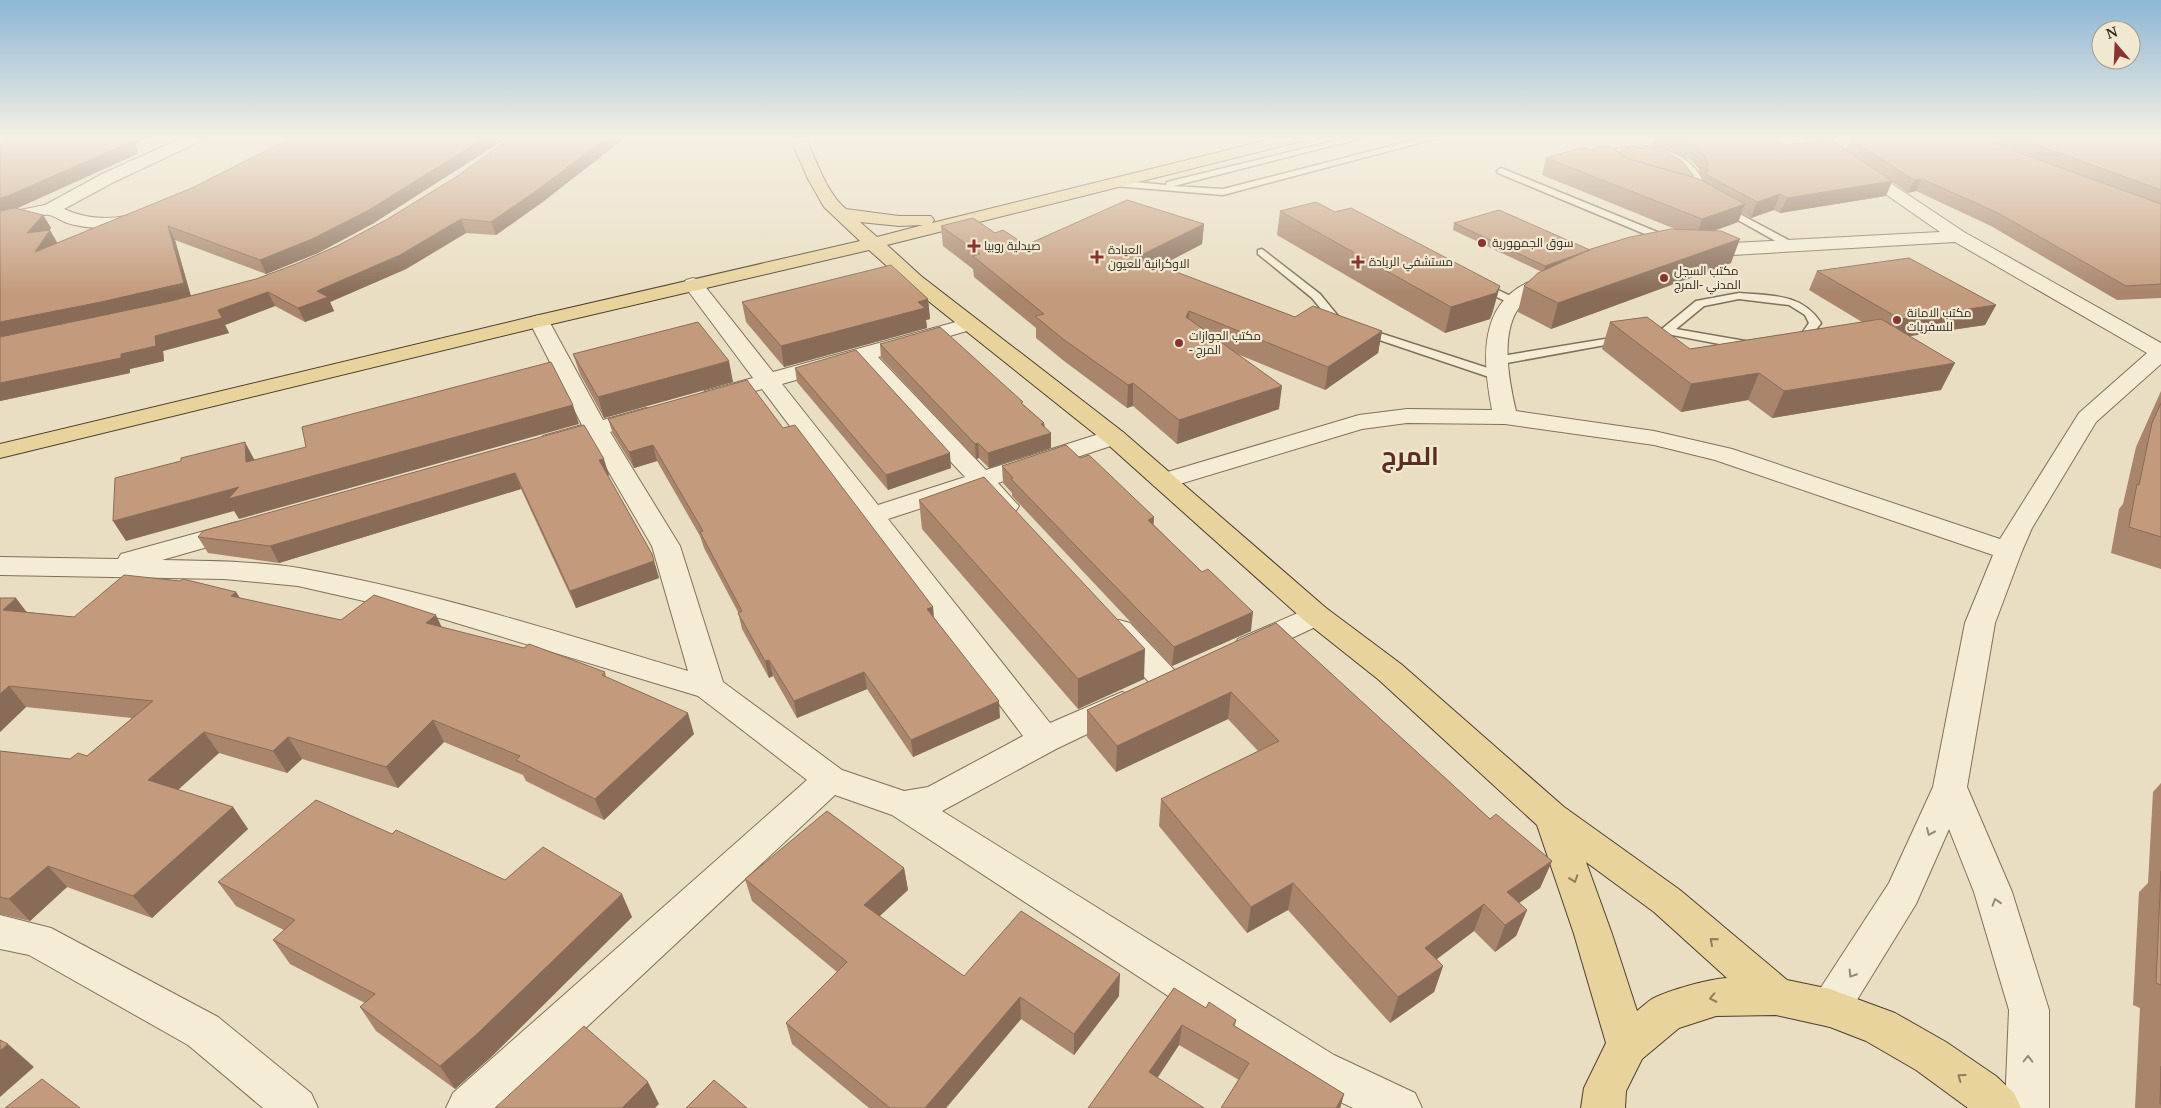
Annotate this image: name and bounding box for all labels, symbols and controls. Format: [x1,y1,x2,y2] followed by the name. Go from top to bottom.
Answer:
[2091,20,2141,70] north arrow
[2103,21,2120,43] text: N
[1492,234,1573,251] place label: سوق الجمهورية
[984,237,1041,254] place label: صيدلية روبيا
[1476,237,1488,249] marker: سوق الجمهورية
[968,240,980,252] marker: صيدلية روبيا
[1108,241,1190,272] place label: العيادة الاوكرانية للعيون
[1090,250,1104,264] marker: العيادة الاوكرانية للعيون
[1369,253,1453,272] place label: مستشفي الريادة
[1351,255,1365,269] marker: مستشفي الريادة
[1674,262,1741,295] place label: مكتب السجل المدني -المرج
[1658,272,1670,284] marker: مكتب السجل المدني -المرج
[1907,304,1971,335] place label: مكتب الامانة للسفريات
[1891,314,1903,326] marker: مكتب الامانة للسفريات
[1189,327,1261,358] place label: مكتب الجوازات - المرج
[1173,337,1185,349] marker: مكتب الجوازات - المرج
[1381,438,1439,473] district label: المرج
[1926,827,1937,836] one-way arrow
[1568,875,1578,883] one-way arrow
[1992,898,2002,906] one-way arrow
[1709,938,1718,947] one-way arrow
[1849,968,1859,977] one-way arrow
[1709,993,1718,1003] one-way arrow
[2023,1055,2034,1063] one-way arrow
[1957,1074,1967,1083] one-way arrow

